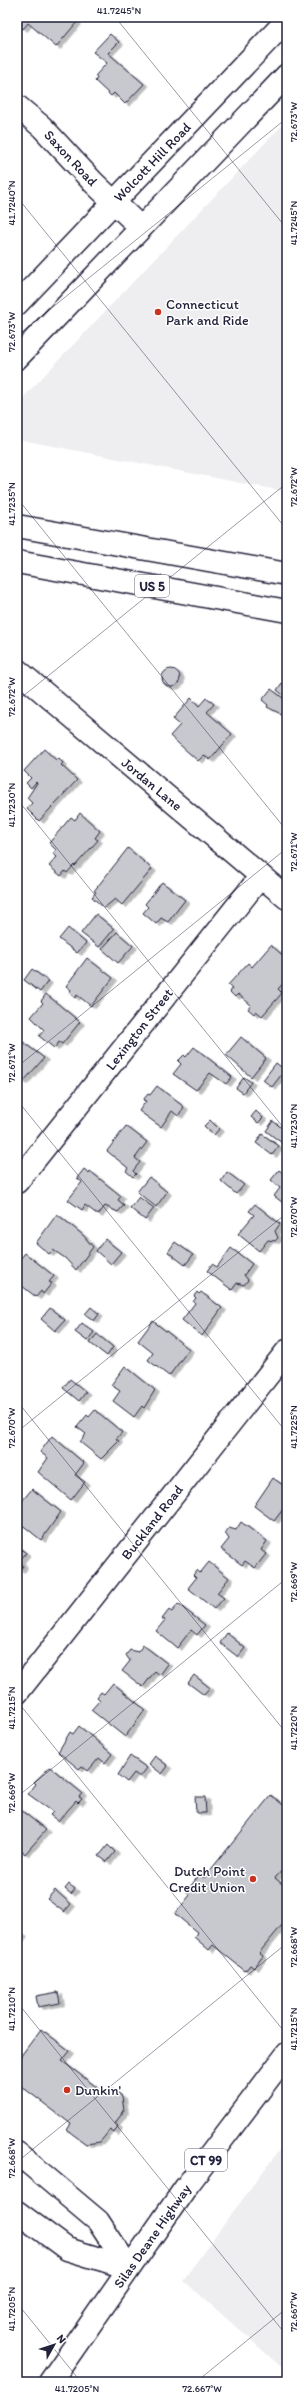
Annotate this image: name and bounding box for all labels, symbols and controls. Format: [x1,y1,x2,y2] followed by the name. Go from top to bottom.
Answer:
[97,4,141,17] text: 41.7245°N
[287,102,300,142] text: 72.673°W
[110,119,195,206] street label: Wolcott Hill Road
[40,127,101,190] street label: Saxon Road
[5,180,18,226] text: 41.7240°N
[287,201,300,245] text: 41.7245°N
[166,296,249,329] place label: Connecticut Park and Ride
[153,307,163,317] marker: Connecticut Park and Ride
[5,312,18,352] text: 72.673°W
[287,467,300,507] text: 72.672°W
[5,482,18,526] text: 41.7235°N
[135,575,169,597] road number: US 5
[5,677,18,717] text: 72.672°W
[118,754,186,815] street label: Jordan Lane
[5,782,18,827] text: 41.7230°N
[287,832,300,872] text: 72.671°W
[102,985,177,1074] street label: Lexington Street
[5,1043,18,1083] text: 72.671°W
[287,1103,300,1148] text: 41.7230°N
[287,1196,300,1237] text: 72.670°W
[287,1405,300,1449] text: 41.7225°N
[5,1407,18,1448] text: 72.670°W
[118,1481,187,1563] street label: Buckland Road
[287,1562,300,1602] text: 72.669°W
[5,1686,18,1729] text: 41.7215°N
[287,1706,300,1750] text: 41.7220°N
[5,1773,18,1813] text: 72.669°W
[169,1863,246,1896] place label: Dutch Point Credit Union
[248,1874,258,1884] marker: Dutch Point Credit Union
[287,1926,300,1967] text: 72.668°W
[5,1987,18,2031] text: 41.7210°N
[287,2007,300,2050] text: 41.7215°N
[75,2082,122,2099] place label: Dunkin'
[62,2085,72,2095] marker: Dunkin'
[5,2137,18,2178] text: 72.668°W
[185,2149,227,2171] road number: CT 99
[110,2181,195,2292] street label: Silas Deane Highway
[5,2287,18,2331] text: 41.7205°N
[287,2292,300,2332] text: 72.667°W
[34,2325,74,2365] north arrow
[54,2332,69,2346] text: N
[55,2382,99,2395] text: 41.7205°N
[182,2382,222,2395] text: 72.667°W

